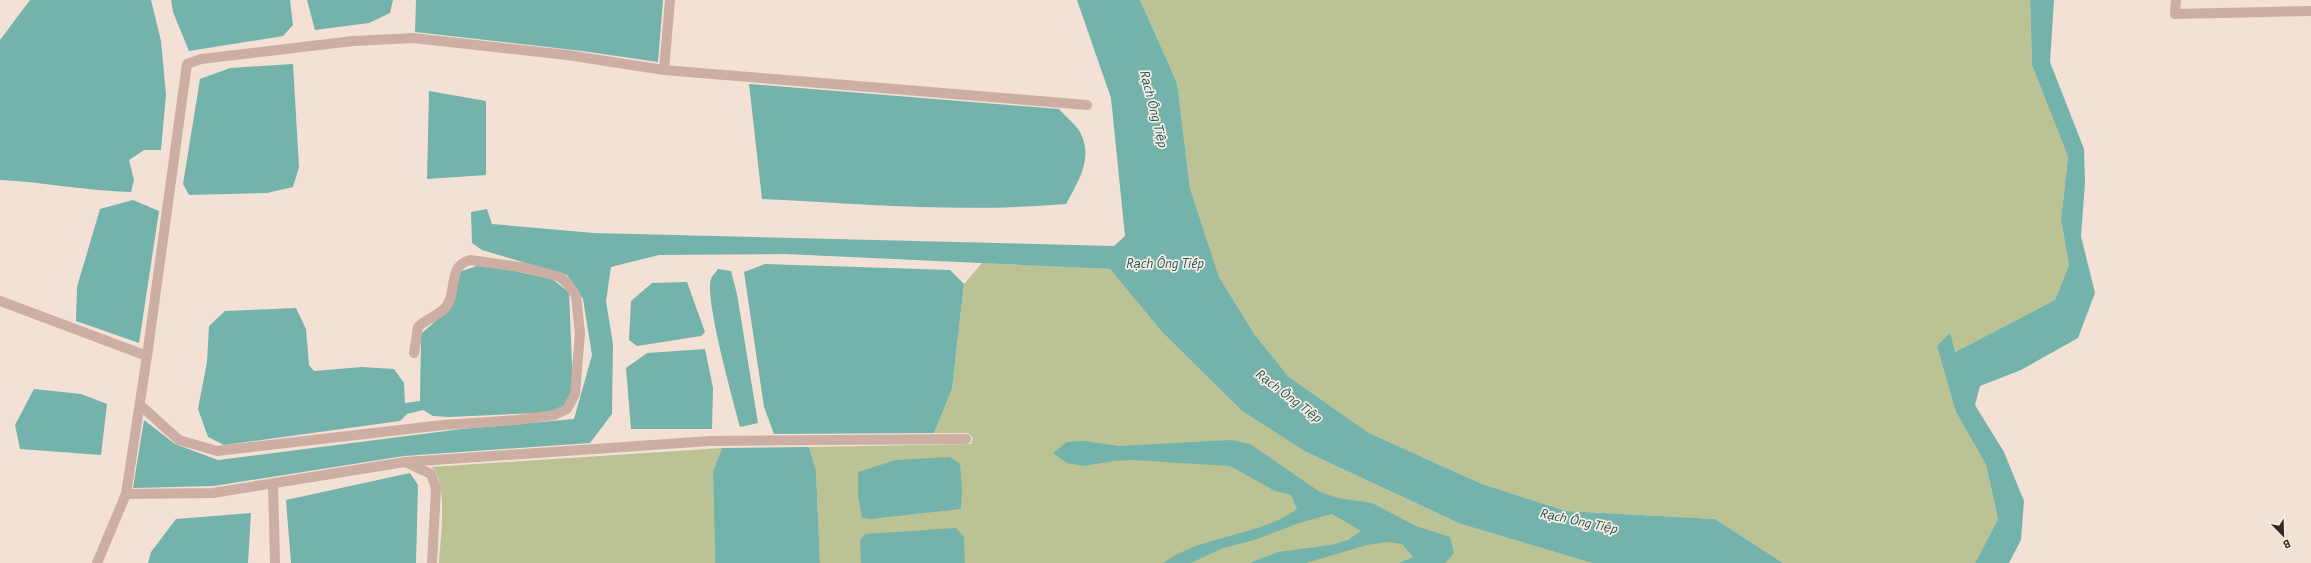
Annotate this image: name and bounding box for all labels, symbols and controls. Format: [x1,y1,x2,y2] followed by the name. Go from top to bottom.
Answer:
[1136,69,1172,150] water label: Rạch Ông Tiệp
[1126,255,1204,272] water label: Rạch Ông Tiếp
[1252,365,1326,427] water label: Rạch Ông Tiệp
[1539,504,1620,538] water label: Rạch Ông Tiệp
[2263,515,2303,555] north arrow
[2281,536,2293,552] text: B

